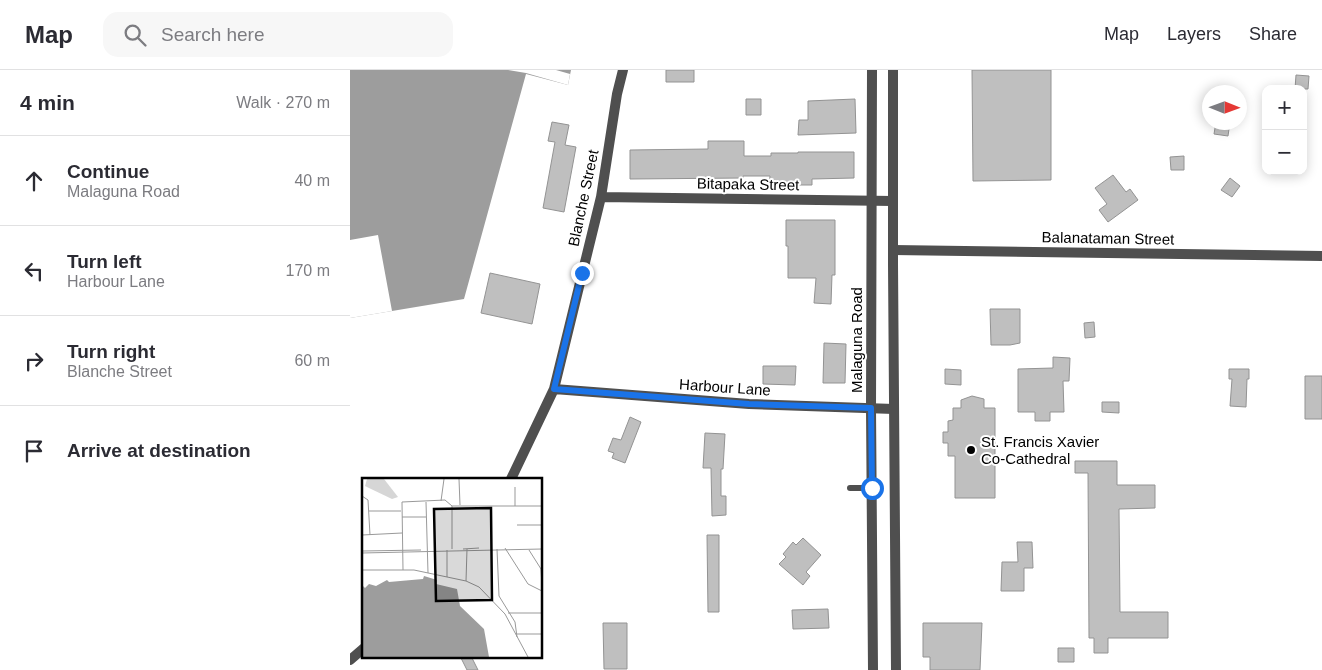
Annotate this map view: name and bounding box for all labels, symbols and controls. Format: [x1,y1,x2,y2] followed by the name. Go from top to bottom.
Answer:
[103,12,453,57] search box
[25,21,73,48] text: Map
[121,21,149,49] icon: search
[161,24,265,45] text: Search here
[1104,24,1139,44] text: Map
[1167,24,1221,44] text: Layers
[1249,24,1297,44] text: Share
[1202,85,1247,130] north arrow
[1262,85,1307,175] map controls
[1262,85,1307,130] button: +
[20,91,75,114] text: 4 min
[236,94,330,111] text: Walk · 270 m
[1262,130,1307,175] button: −
[564,147,602,248] street label: Blanche Street
[67,161,149,182] text: Continue
[20,167,48,195] icon: ahead
[294,172,330,189] text: 40 m
[697,175,800,193] street label: Bitapaka Street
[67,183,180,200] text: Malaguna Road
[1042,228,1175,248] street label: Balanataman Street
[67,251,142,272] text: Turn left
[20,257,48,285] icon: left
[286,262,330,279] text: 170 m
[571,262,594,285] route end
[67,273,165,290] text: Harbour Lane
[848,287,865,393] street label: Malaguna Road
[67,341,155,362] text: Turn right
[20,347,48,375] icon: right
[294,352,330,369] text: 60 m
[67,363,172,380] text: Blanche Street
[679,375,771,399] street label: Harbour Lane
[981,433,1099,467] place label: St. Francis Xavier Co-Cathedral
[20,437,48,465] icon: arrive
[67,440,251,461] text: Arrive at destination
[965,444,977,456] marker: St. Francis Xavier Co-Cathedral
[861,477,884,500] route start
[362,478,542,658] inset map

